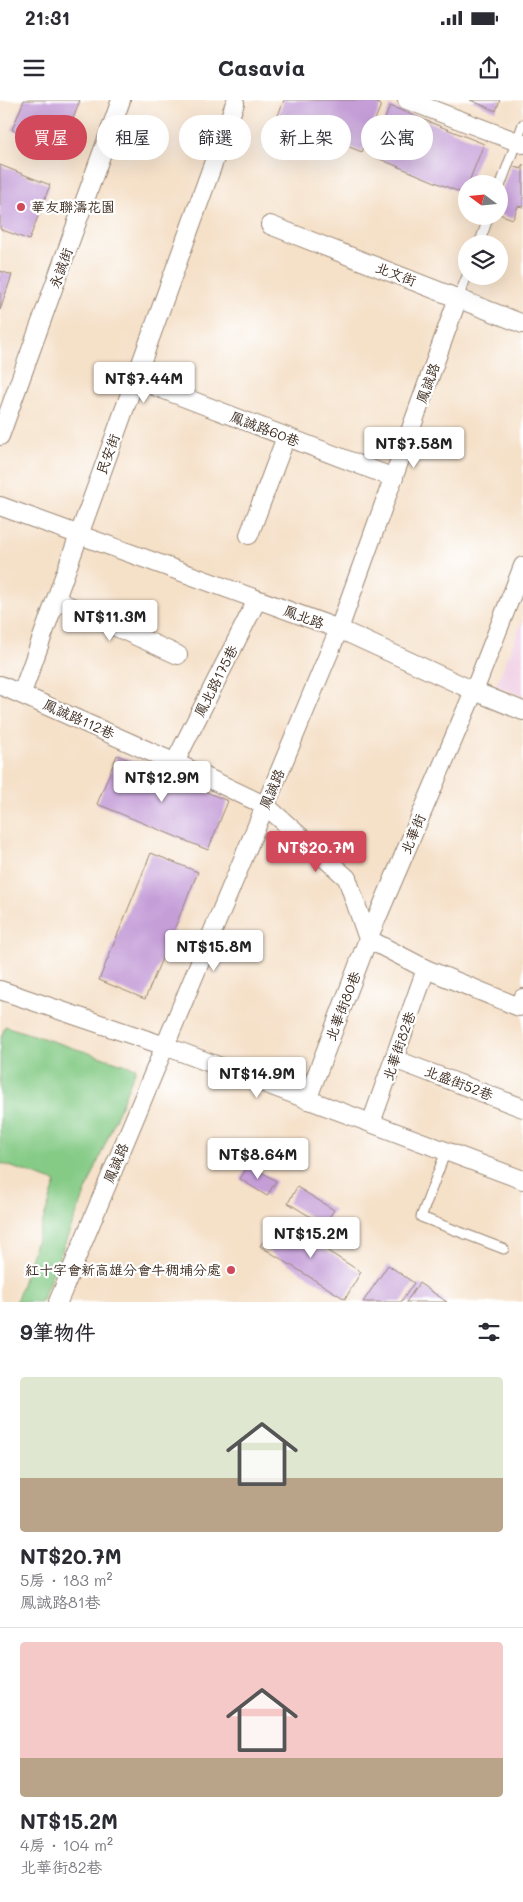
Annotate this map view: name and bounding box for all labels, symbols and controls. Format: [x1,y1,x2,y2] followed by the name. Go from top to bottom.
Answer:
[25,5,70,30] text: 21:31
[218,53,305,82] text: Casavia
[20,54,48,82] icon: menu
[475,54,503,82] icon: share
[15,115,87,160] chip: 買屋
[97,115,169,160] chip: 租屋
[179,115,251,160] chip: 篩選
[261,115,351,160] chip: 新上架
[361,115,433,160] chip: 公寓
[458,175,508,225] north arrow
[458,175,508,285] map controls
[31,197,115,216] place label: 華友聯濤花園
[15,201,27,213] marker: 華友聯濤花園
[458,235,508,285] button: layers
[44,245,77,291] street label: 永誠街
[373,257,419,290] street label: 北文街
[411,360,444,406] street label: 鳳誠路
[92,362,196,404] pin: NT$7.44M
[105,367,183,388] text: NT$7.44M
[228,407,304,451] street label: 鳳誠路60巷
[362,426,466,469] pin: NT$7.58M
[91,431,124,477] street label: 民安街
[375,432,453,453] text: NT$7.58M
[58,600,162,642] pin: NT$11.3M
[281,600,327,633] street label: 鳳北路
[73,605,147,626] text: NT$11.3M
[189,641,242,720] street label: 鳳北路175巷
[40,694,119,743] street label: 鳳誠路112巷
[110,760,214,803] pin: NT$12.9M
[124,766,200,787] text: NT$12.9M
[255,766,288,812] street label: 鳳誠路
[396,811,429,857] street label: 北華街
[264,830,368,873] pin: NT$20.7M
[277,836,355,857] text: NT$20.7M
[162,930,266,972] pin: NT$15.8M
[176,935,252,956] text: NT$15.8M
[321,967,365,1043] street label: 北華街80巷
[378,1008,420,1083] street label: 北華街82巷
[205,1056,309,1099] pin: NT$14.9M
[422,1061,497,1105] street label: 北盛街52巷
[219,1062,295,1083] text: NT$14.9M
[206,1138,310,1180] pin: NT$8.64M
[99,1140,132,1186] street label: 鳳誠路
[218,1143,298,1164] text: NT$8.64M
[259,1216,363,1259] pin: NT$15.2M
[274,1222,348,1243] text: NT$15.2M
[25,1260,221,1279] place label: 紅十字會新高雄分會牛稠埔分處
[225,1264,237,1276] marker: 紅十字會新高雄分會牛稠埔分處
[20,1318,96,1345] text: 9筆物件
[475,1318,503,1346] icon: filters
[217,1409,307,1499] icon: home
[20,1542,122,1569] text: NT$20.7M
[20,1569,113,1590] text: 5房 · 183 m²
[20,1591,101,1612] text: 鳳誠路81巷
[217,1675,307,1765] icon: home
[20,1807,118,1834] text: NT$15.2M
[20,1834,113,1855] text: 4房 · 104 m²
[20,1856,103,1877] text: 北華街82巷

